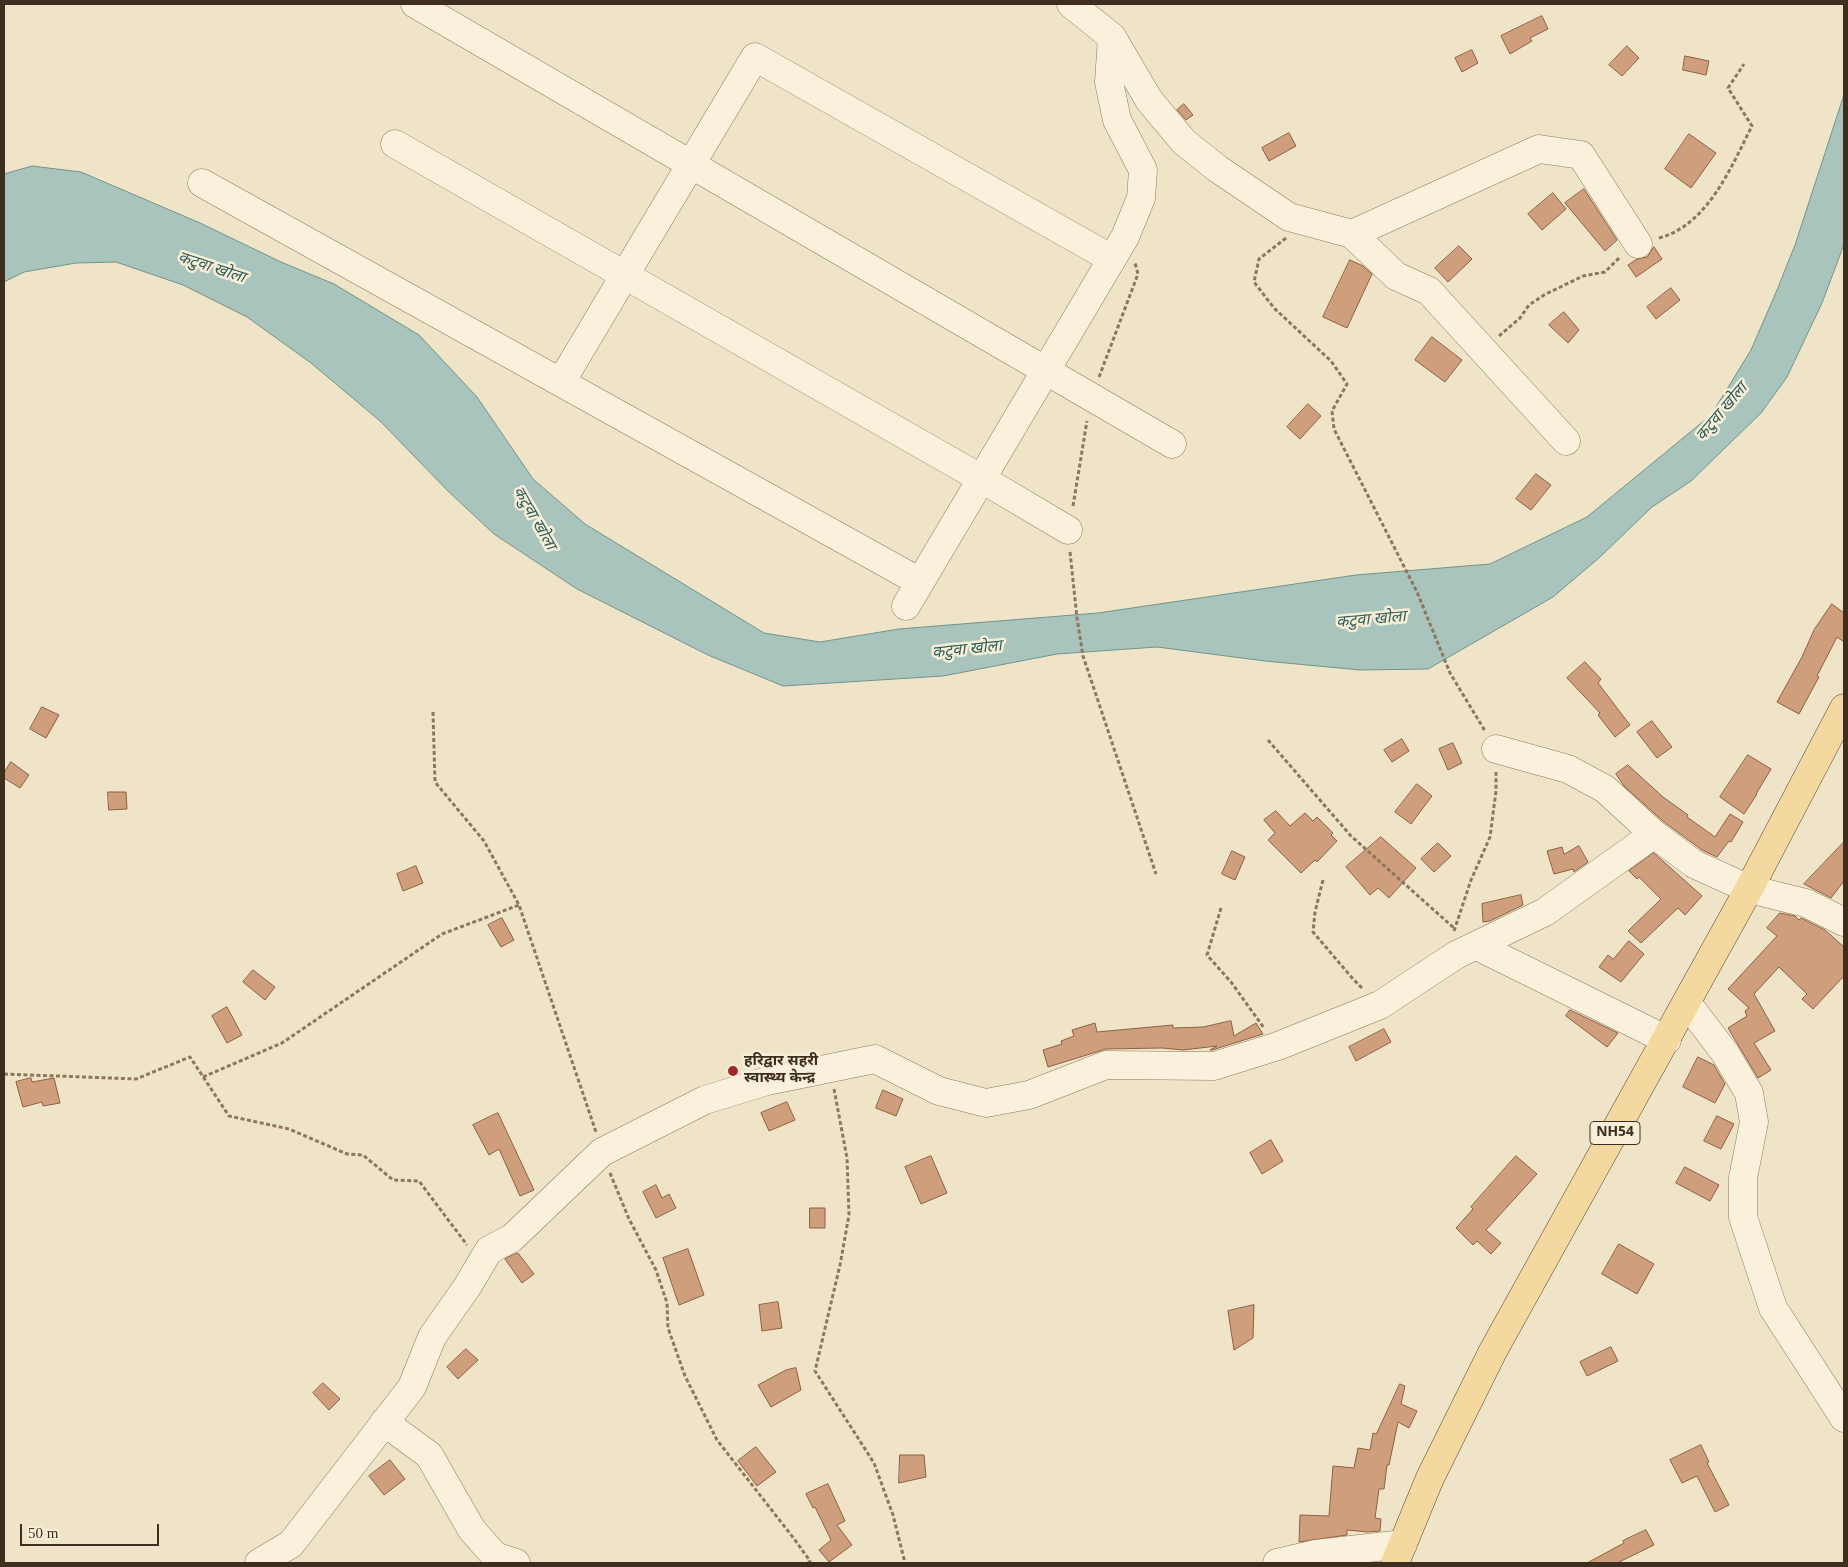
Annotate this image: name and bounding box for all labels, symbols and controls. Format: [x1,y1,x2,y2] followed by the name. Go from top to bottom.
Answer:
[175,249,247,289] water label: कटुवा खोला
[1693,380,1753,446] water label: कटुवा खोला
[507,484,559,554] water label: कटुवा खोला
[1335,608,1407,634] water label: कटुवा खोला
[931,638,1003,664] water label: कटुवा खोला
[744,1053,818,1088] place label: हरिद्वार सहरी स्वास्थ्य केन्द्र
[726,1064,740,1078] marker: हरिद्वार सहरी स्वास्थ्य केन्द्र
[1590,1122,1640,1144] road number: NH54
[22,1514,161,1546] scale bar
[28,1525,58,1541] text: 50 m

